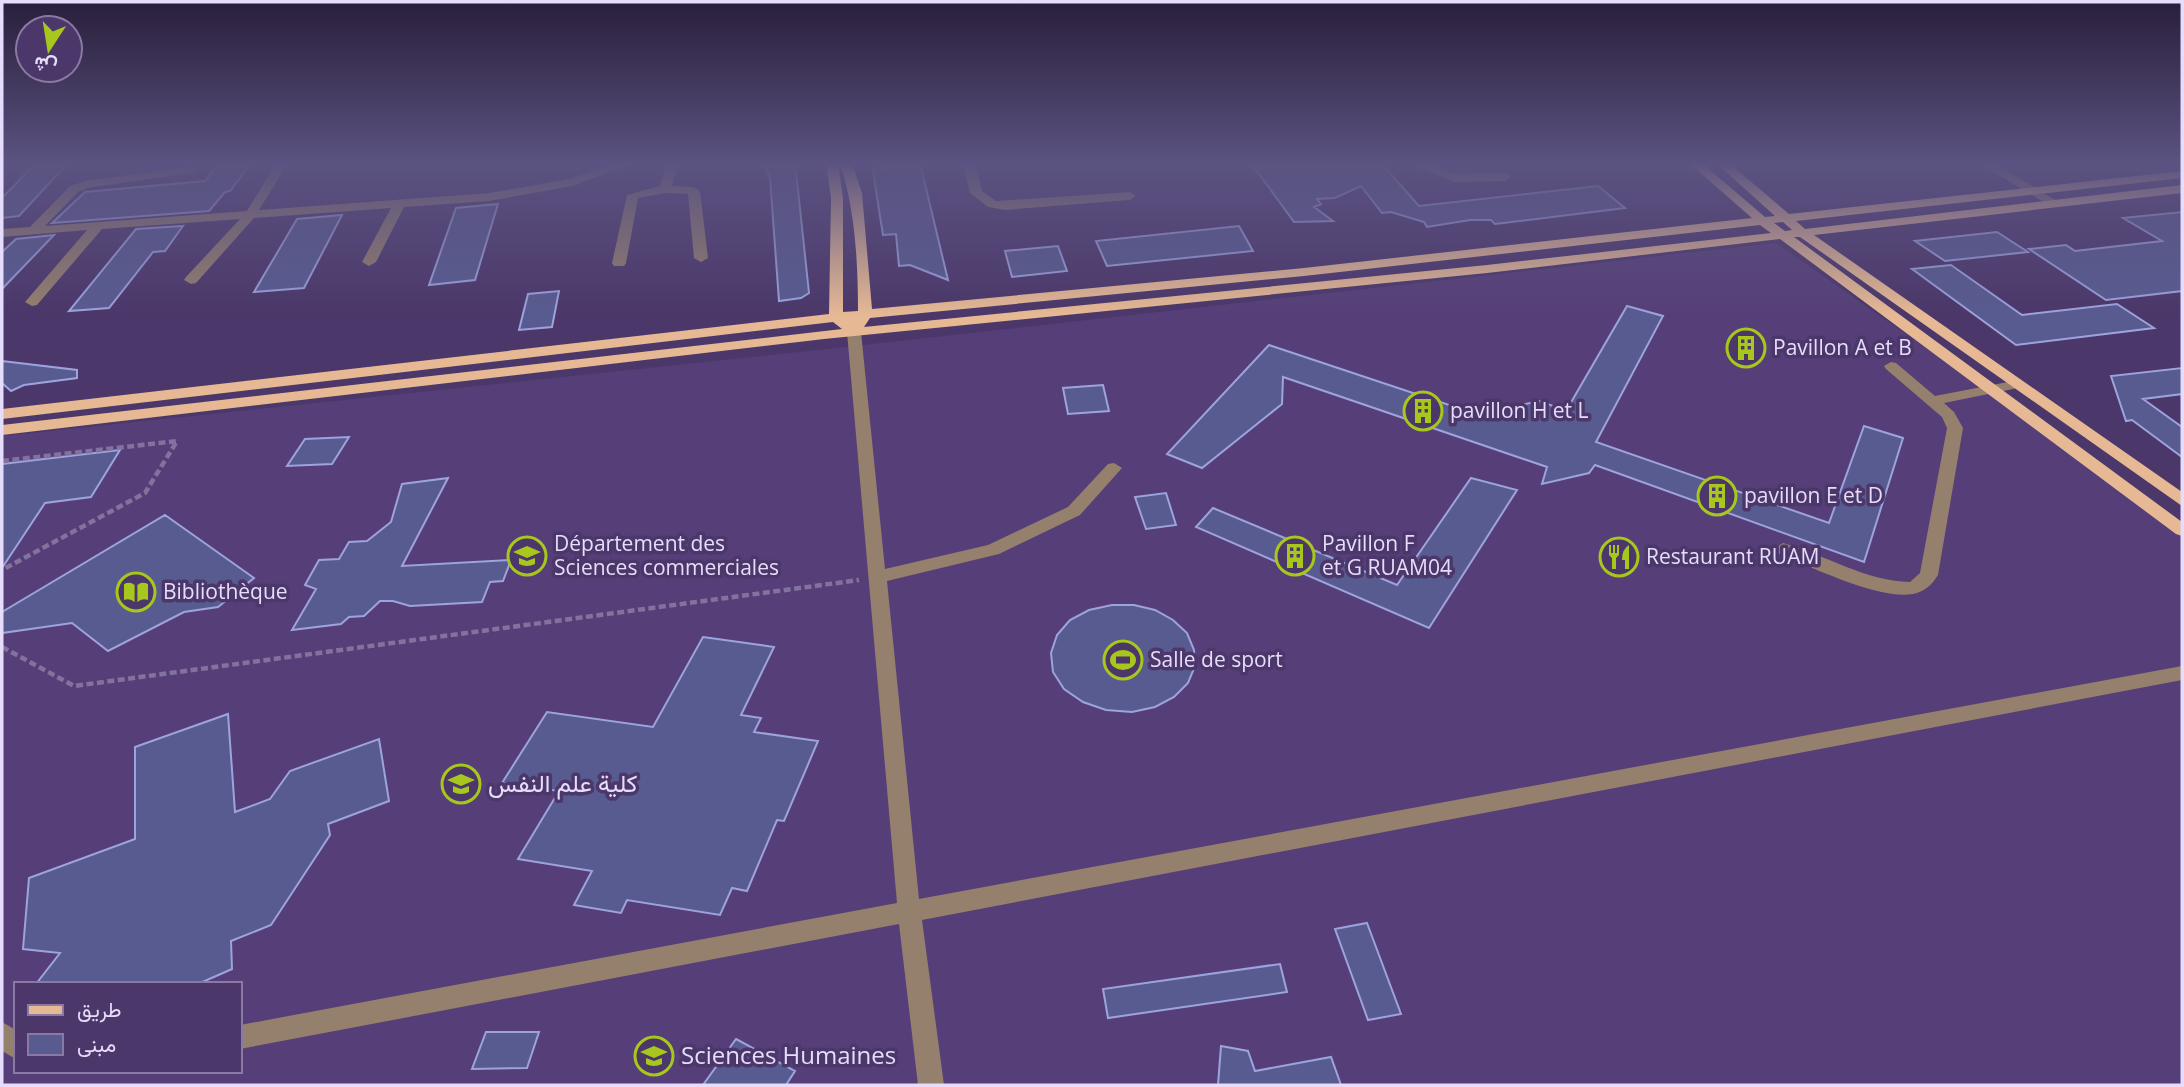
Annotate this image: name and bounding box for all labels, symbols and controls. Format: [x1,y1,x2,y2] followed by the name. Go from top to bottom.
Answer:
[14,14,84,84] north arrow
[31,51,59,81] text: ش
[1725,327,1767,369] building icon: Pavillon A et B
[1773,333,1912,361] place label: Pavillon A et B
[1402,390,1444,432] building icon: pavillon H et L
[1450,396,1589,424] place label: pavillon H et L
[1696,475,1738,517] building icon: pavillon E et D
[1744,481,1883,509] place label: pavillon E et D
[554,529,779,581] place label: Département des Sciences commerciales
[1322,529,1452,581] place label: Pavillon F et G RUAM04
[506,535,548,577] school or university icon: Département des Sciences commerciales
[1274,535,1316,577] building icon: Pavillon F et G RUAM04
[1598,536,1640,578] restaurant icon: Restaurant RUAM
[1646,542,1819,570] place label: Restaurant RUAM
[115,571,157,613] library icon: Bibliothèque
[163,577,288,605] place label: Bibliothèque
[1102,639,1144,681] sports icon: Salle de sport
[1150,645,1283,673] place label: Salle de sport
[440,763,482,805] school or university icon: كلية علم النفس
[488,766,637,800] place label: كلية علم النفس
[14,982,242,1073] legend
[77,995,122,1023] text: طريق
[77,1030,116,1058] text: مبنى
[633,1035,675,1077] school or university icon: Sciences Humaines
[681,1038,896,1071] place label: Sciences Humaines

